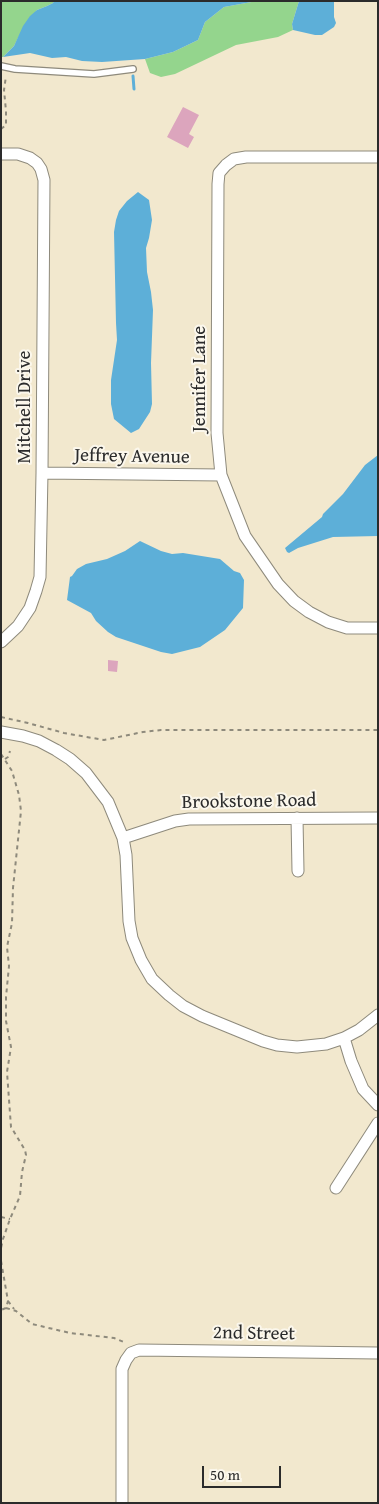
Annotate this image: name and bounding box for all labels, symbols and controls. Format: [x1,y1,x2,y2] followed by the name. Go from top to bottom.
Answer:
[189,326,211,432] street label: Jennifer Lane
[14,351,36,463] street label: Mitchell Drive
[74,445,190,469] street label: Jeffrey Avenue
[181,789,317,815] street label: Brookstone Road
[213,1322,295,1346] street label: 2nd Street
[204,1456,283,1488] scale bar
[210,1464,240,1485] text: 50 m

